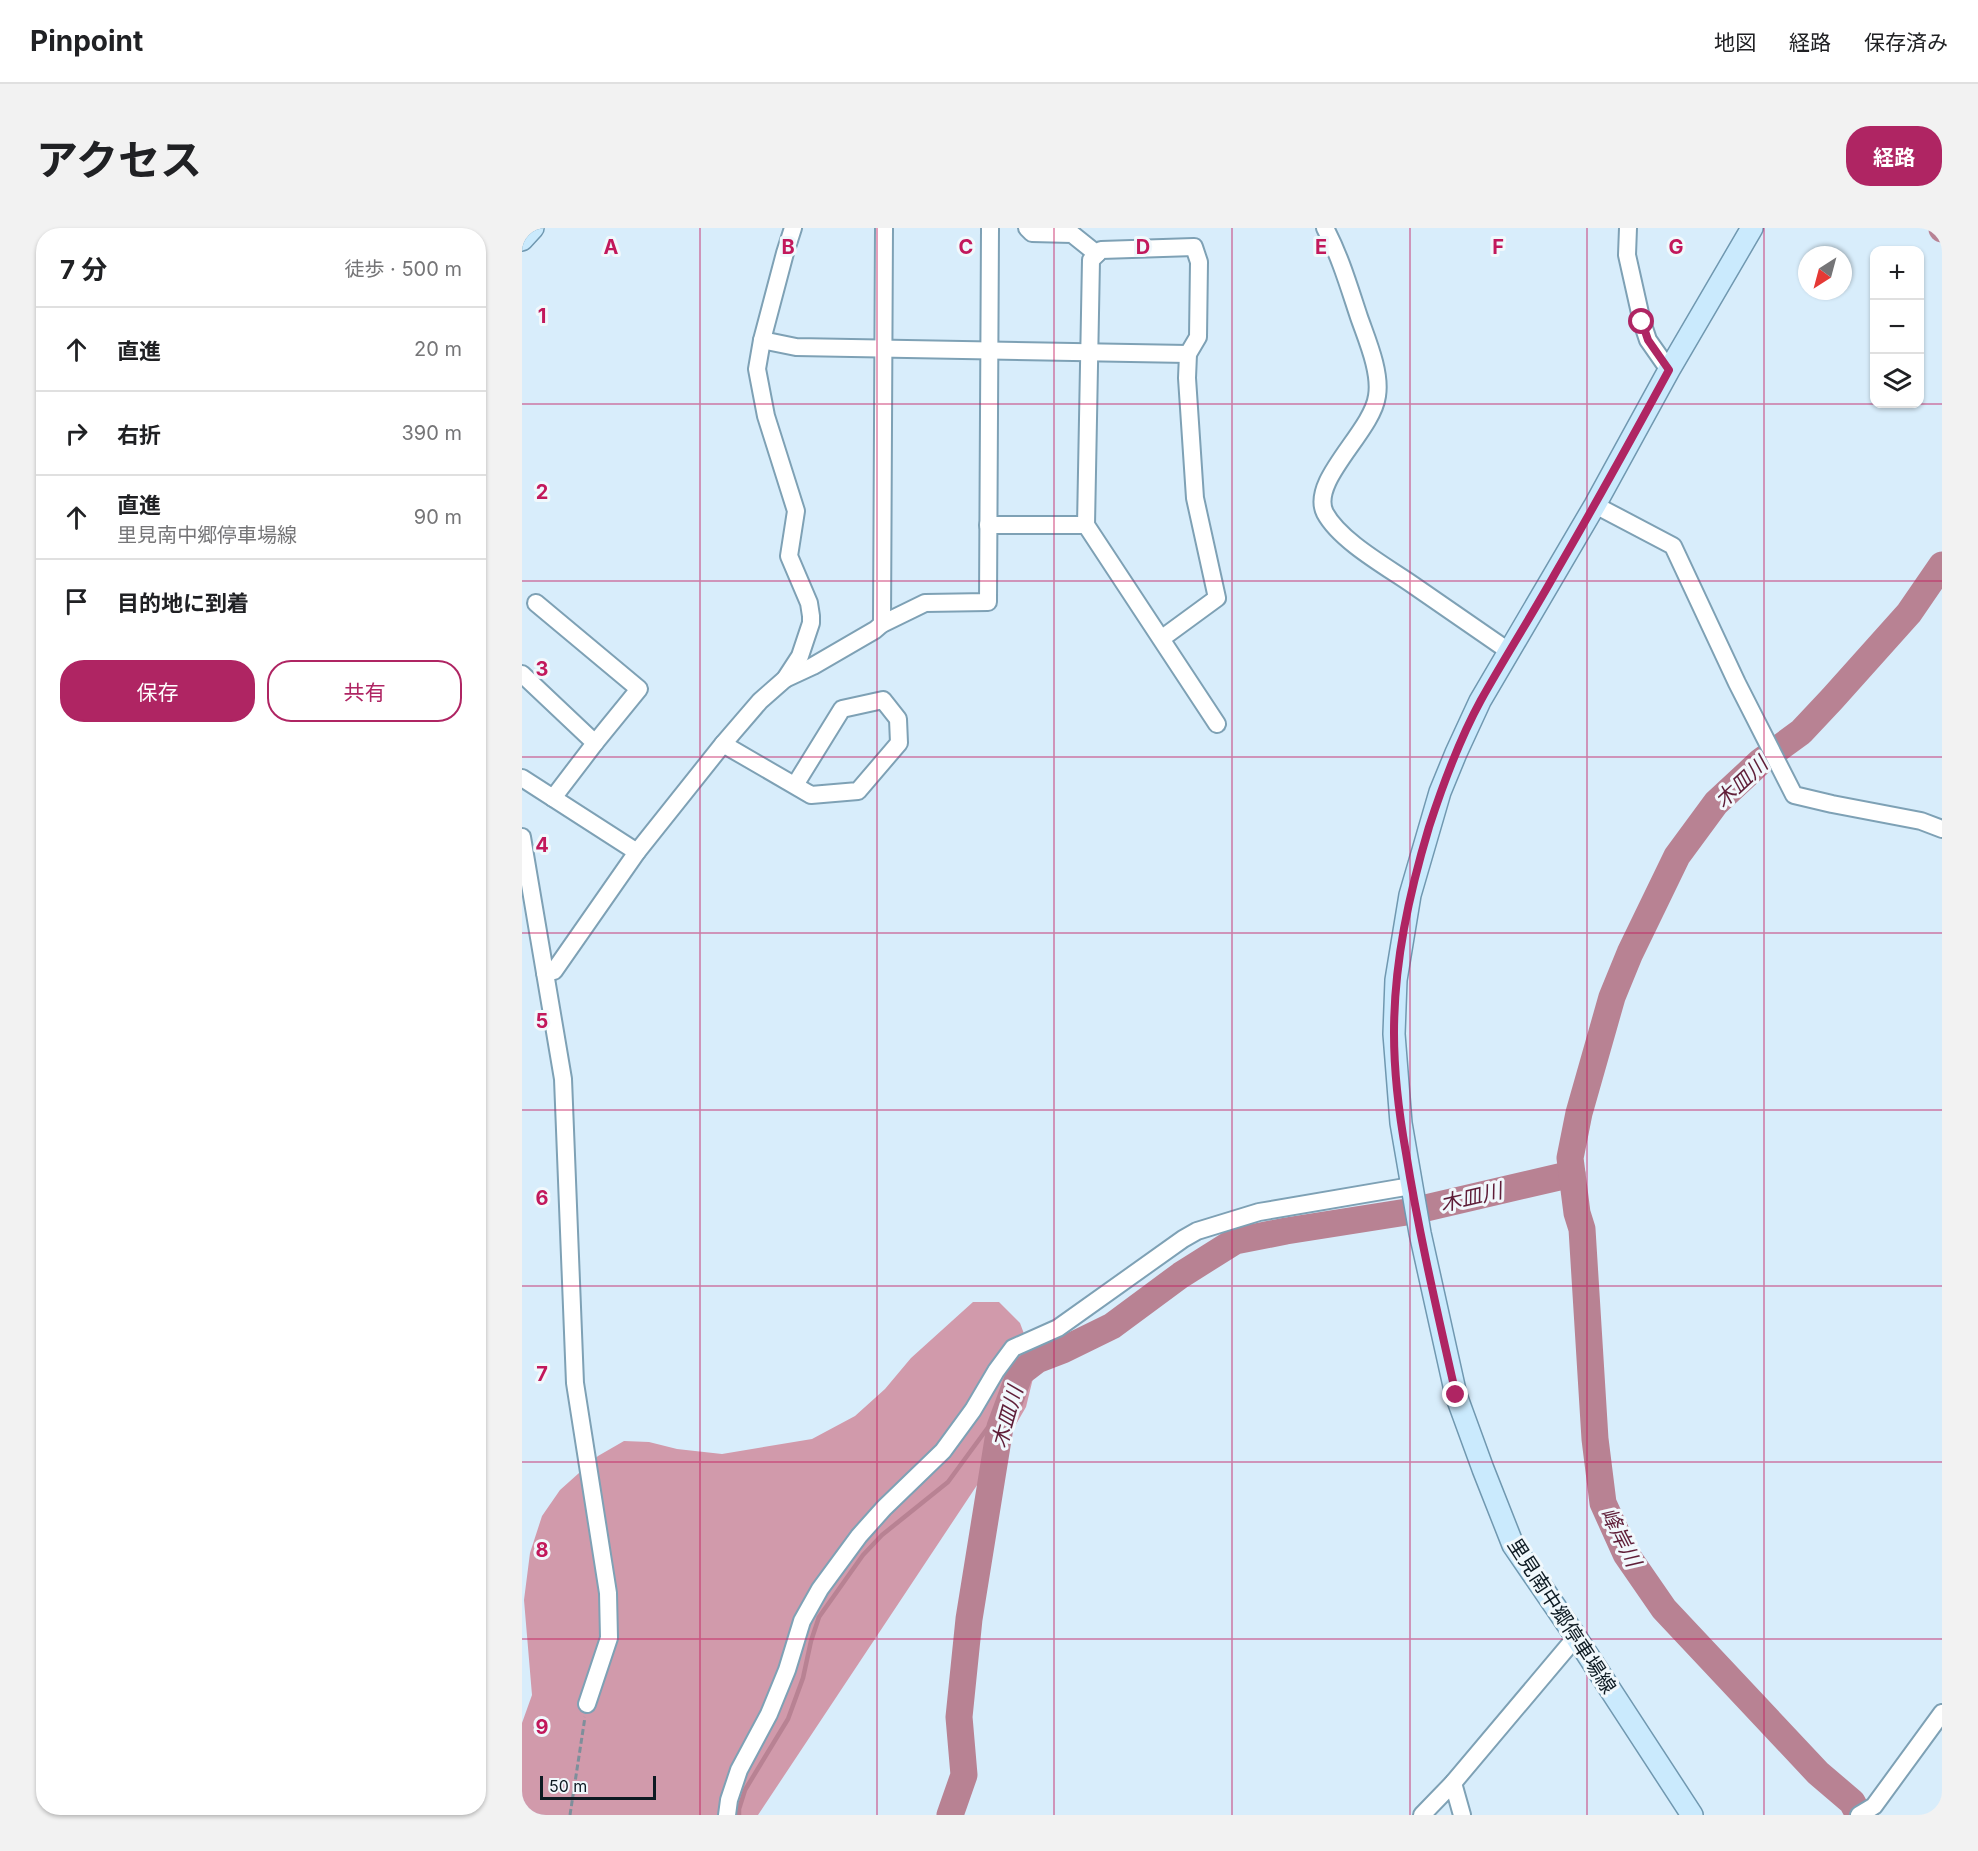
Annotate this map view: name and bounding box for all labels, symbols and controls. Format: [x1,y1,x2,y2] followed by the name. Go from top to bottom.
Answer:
[30,24,143,58] text: Pinpoint
[1714,30,1756,55] text: 地図
[1789,30,1831,55] text: 経路
[1864,30,1948,55] text: 保存済み
[1846,126,1942,186] button: 経路
[36,134,202,185] text: アクセス
[604,235,619,259] text: A
[781,235,795,259] text: B
[959,235,973,259] text: C
[1136,235,1150,259] text: D
[1315,235,1327,259] text: E
[1492,235,1504,259] text: F
[1668,235,1684,259] text: G
[1798,246,1852,300] north arrow
[1870,246,1924,408] map controls
[1870,246,1924,300] button: +
[60,254,107,285] text: 7 分
[344,257,462,281] text: 徒歩 · 500 m
[1870,300,1924,354] button: −
[538,304,546,328] text: 1
[1628,308,1654,334] route start
[60,333,93,366] icon: ahead
[414,337,462,361] text: 20 m
[117,338,161,364] text: 直進
[1870,354,1924,408] button: layers
[60,417,93,450] icon: right
[401,421,462,445] text: 390 m
[117,422,161,448] text: 右折
[536,480,548,504] text: 2
[117,492,161,518] text: 直進
[60,501,93,534] icon: ahead
[414,505,462,529] text: 90 m
[117,523,297,547] text: 里見南中郷停車場線
[60,585,93,618] icon: arrive
[117,590,249,616] text: 目的地に到着
[536,657,548,681] text: 3
[60,660,255,722] button: 保存
[267,660,462,722] button: 共有
[1709,750,1774,813] water label: 木皿川
[535,833,549,857] text: 4
[536,1009,548,1033] text: 5
[1437,1177,1506,1216] water label: 木皿川
[536,1186,549,1210] text: 6
[536,1362,548,1386] text: 7
[986,1381,1028,1451] water label: 木皿川
[1442,1381,1468,1407] route end
[1596,1503,1647,1573] water label: 峰岸川
[1503,1534,1621,1698] street label: 里見南中郷停車場線
[535,1538,549,1562] text: 8
[536,1715,549,1739] text: 9
[540,1773,656,1800] scale bar
[549,1776,587,1796] text: 50 m

